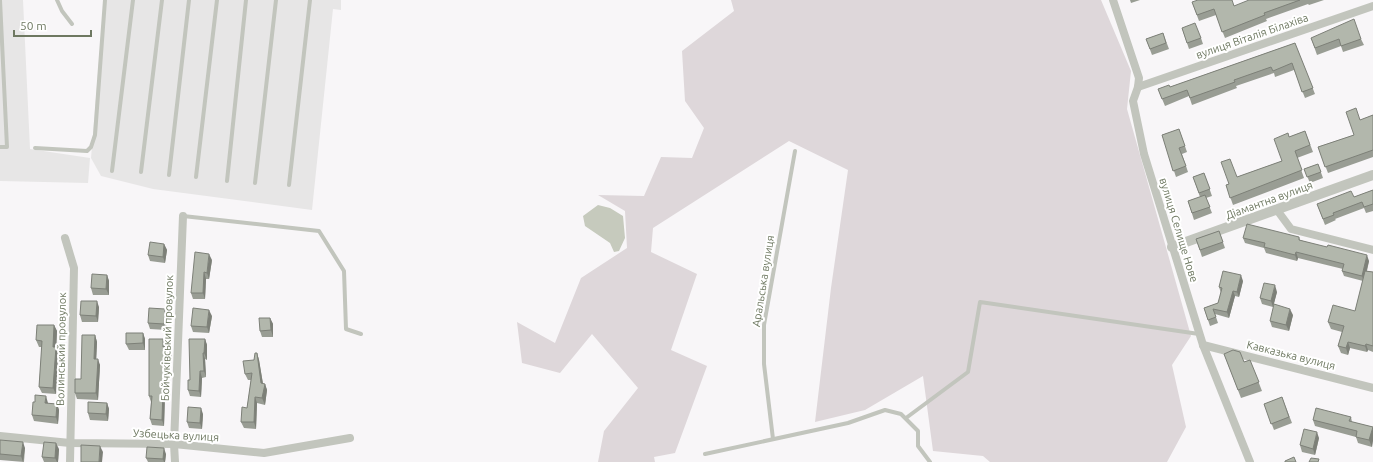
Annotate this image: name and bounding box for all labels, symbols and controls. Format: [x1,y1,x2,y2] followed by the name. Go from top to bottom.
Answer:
[1194,11,1310,61] street label: вулиця Віталія Білахіва
[14,12,91,38] scale bar
[20,19,47,32] text: 50 m
[1157,176,1201,284] street label: вулиця Селище Нове
[1224,179,1314,221] street label: Діамантна вулиця
[750,234,776,328] street label: Аральська вулиця
[159,274,175,401] street label: Бойчуківський провулок
[54,292,68,406] street label: Волинський провулок
[1245,338,1337,372] street label: Кавказька вулиця
[133,427,219,443] street label: Узбецька вулиця

